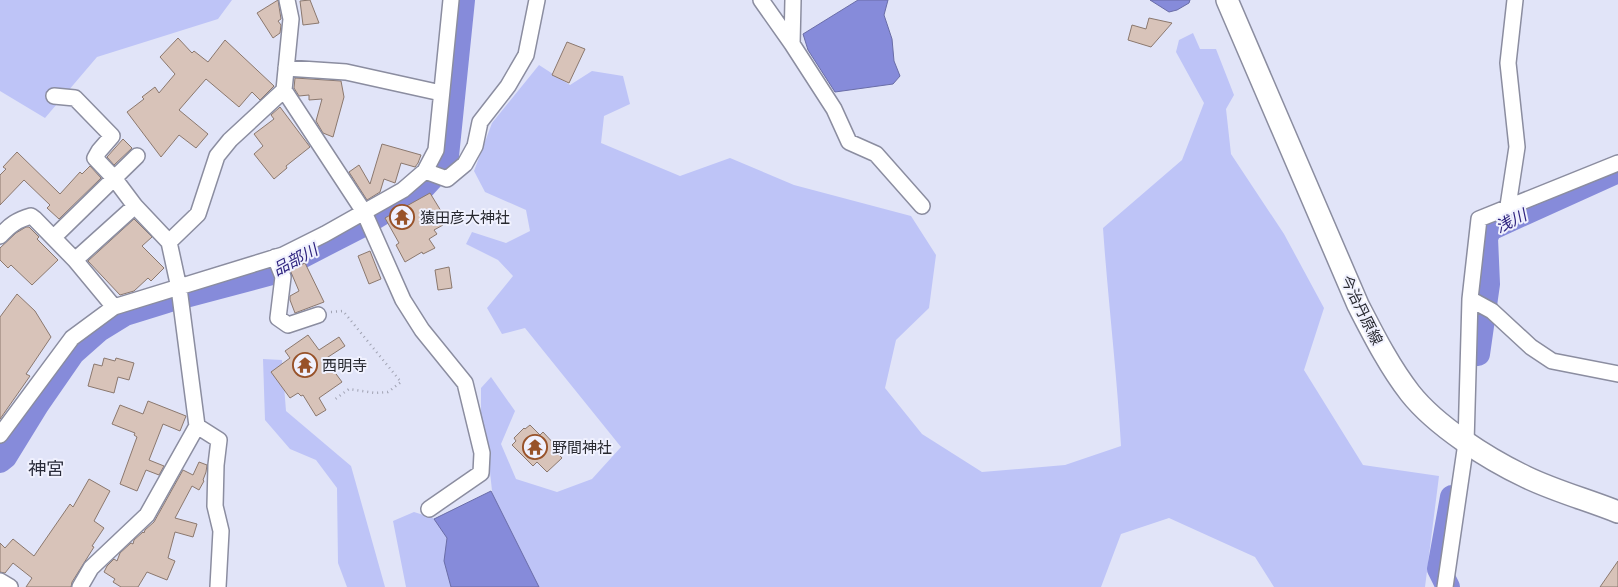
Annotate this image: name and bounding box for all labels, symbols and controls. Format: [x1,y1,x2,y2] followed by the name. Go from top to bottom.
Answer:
[1492,203,1532,238] water label: 浅川
[389,204,415,230] temple icon: 猿田彦大神社
[420,207,510,228] place label: 猿田彦大神社
[268,238,323,281] water label: 品部川
[1336,272,1388,348] street label: 今治丹原線
[292,352,318,378] temple icon: 西明寺
[322,355,367,376] place label: 西明寺
[522,434,548,460] temple icon: 野間神社
[552,437,612,458] place label: 野間神社
[28,456,64,481] district label: 神宮

